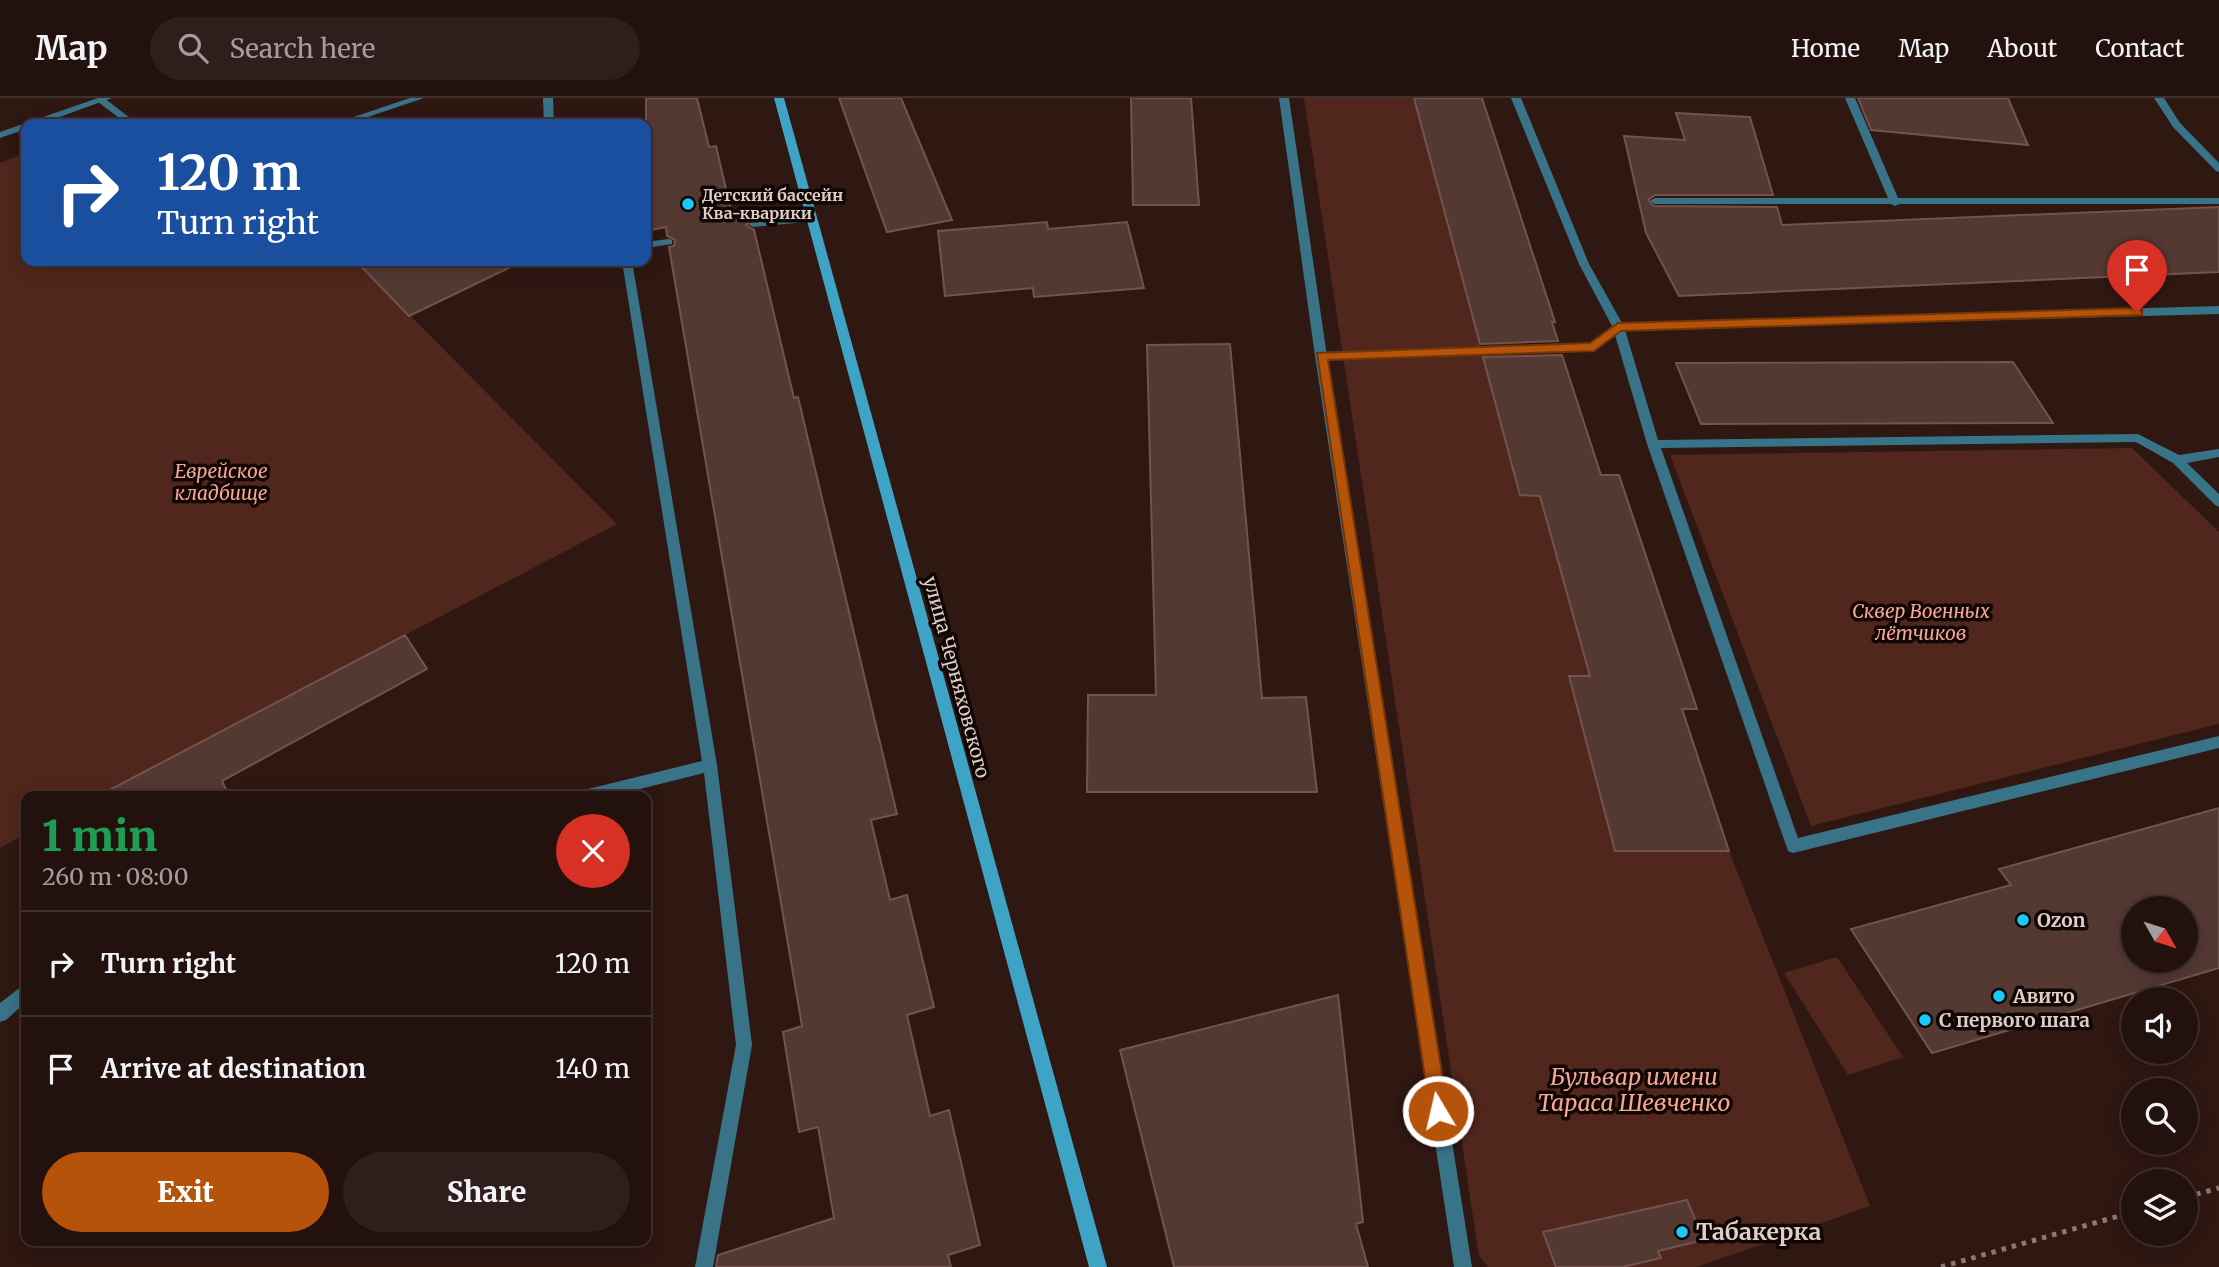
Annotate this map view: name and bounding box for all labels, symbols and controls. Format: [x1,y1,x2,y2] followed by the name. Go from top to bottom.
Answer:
[150,17,640,80] search box
[35,28,108,69] text: Map
[174,29,212,67] icon: search
[230,32,375,65] text: Search here
[1791,33,1860,64] text: Home
[1898,33,1949,64] text: Map
[1987,33,2057,64] text: About
[2095,33,2184,64] text: Contact
[157,142,301,203] text: 120 m
[42,147,133,238] icon: right
[702,185,843,223] place label: Детский бассейн Ква-кварики
[680,196,696,212] marker: Детский бассейн Ква-кварики
[157,203,319,243] text: Turn right
[2107,240,2167,312] pin
[2118,251,2156,289] icon: arrive
[174,459,268,505] park label: Еврейское кладбище
[919,573,995,781] street label: улица Черняховского
[1852,599,1990,645] park label: Сквер Военных лётчиков
[42,810,157,862] text: 1 min
[556,814,630,888] button: close
[42,862,189,891] text: 260 m · 08:00
[2121,896,2198,973] north arrow
[2121,896,2198,1246] map controls
[2037,908,2086,932] place label: Ozon
[2015,912,2031,928] marker: Ozon
[42,945,80,983] icon: right
[101,947,236,980] text: Turn right
[555,947,630,980] text: 120 m
[2012,984,2074,1008] place label: Авито
[2121,987,2198,1064] button: sound
[1991,988,2007,1004] marker: Авито
[1939,1008,2090,1032] place label: С первого шага
[1917,1012,1933,1028] marker: С первого шага
[42,1050,80,1088] icon: arrive
[101,1052,366,1085] text: Arrive at destination
[555,1052,630,1085] text: 140 m
[1538,1062,1730,1117] park label: Бульвар имени Тараса Шевченко
[1401,1074,1475,1148] position arrow
[2121,1078,2198,1155] button: search
[42,1152,329,1232] button: Exit
[343,1152,630,1232] button: Share
[2121,1169,2198,1246] button: layers
[1696,1217,1821,1246] place label: Табакерка
[1674,1224,1690,1240] marker: Табакерка

